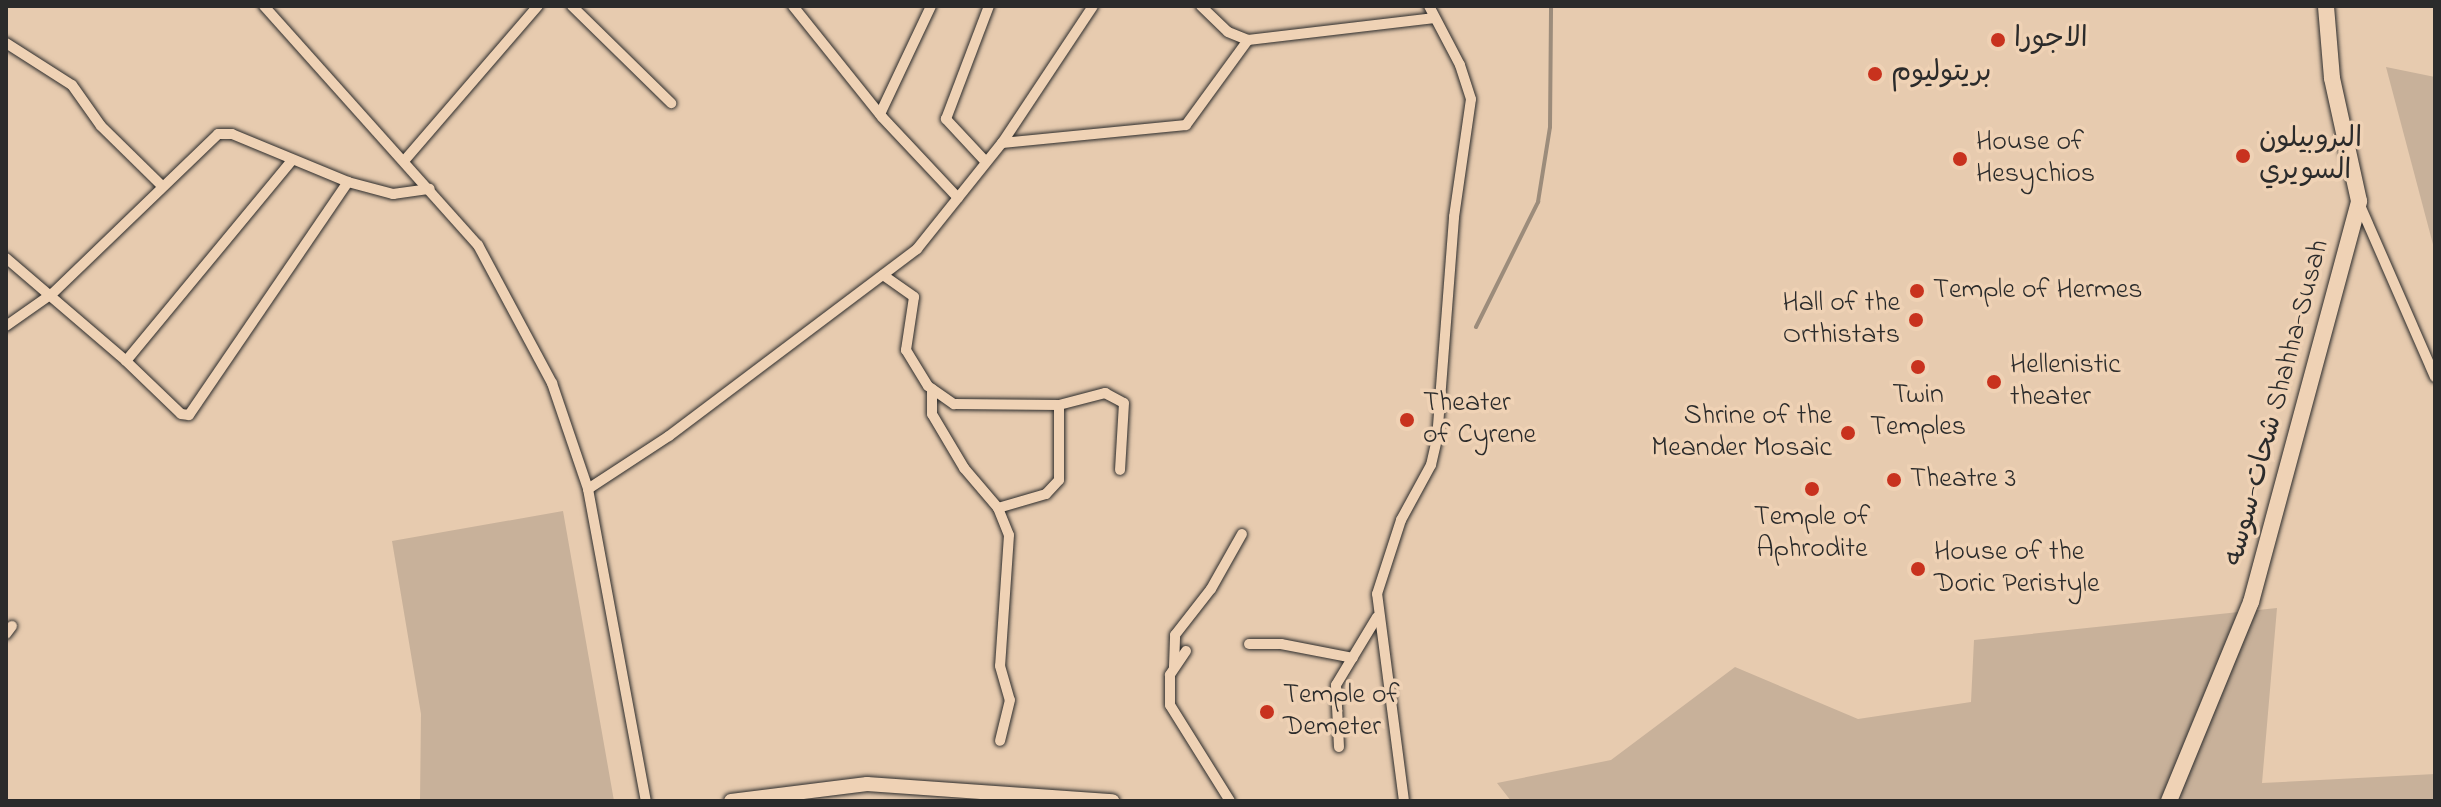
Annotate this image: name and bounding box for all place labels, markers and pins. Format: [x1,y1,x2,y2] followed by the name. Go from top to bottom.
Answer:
[2014,23,2088,57] place label: الاجورا
[1989,31,2007,49] marker: الاجورا
[1891,57,1991,91] place label: بريتوليوم
[1866,65,1884,83] marker: بريتوليوم
[2259,123,2362,189] place label: البروبيلون السويري
[1976,126,2095,192] place label: House of Hesychios
[2234,147,2252,165] marker: البروبيلون السويري
[1951,150,1969,168] marker: House of Hesychios
[1933,274,2143,308] place label: Temple of Hermes
[1908,282,1926,300] marker: Temple of Hermes
[1782,287,1900,353] place label: Hall of the Orthistats
[1907,311,1925,329] marker: Hall of the Orthistats
[2010,349,2121,415] place label: Hellenistic theater
[1909,358,1927,376] marker: Twin Temples
[1985,373,2003,391] marker: Hellenistic theater
[1870,379,1966,445] place label: Twin Temples
[1423,387,1536,453] place label: Theater of Cyrene
[1651,400,1832,466] place label: Shrine of the Meander Mosaic
[1398,411,1416,429] marker: Theater of Cyrene
[1839,424,1857,442] marker: Shrine of the Meander Mosaic
[1910,463,2016,497] place label: Theatre 3
[1885,471,1903,489] marker: Theatre 3
[1803,480,1821,498] marker: Temple of Aphrodite
[1754,501,1870,567] place label: Temple of Aphrodite
[1934,536,2100,602] place label: House of the Doric Peristyle
[1909,560,1927,578] marker: House of the Doric Peristyle
[1283,679,1400,745] place label: Temple of Demeter
[1258,703,1276,721] marker: Temple of Demeter

